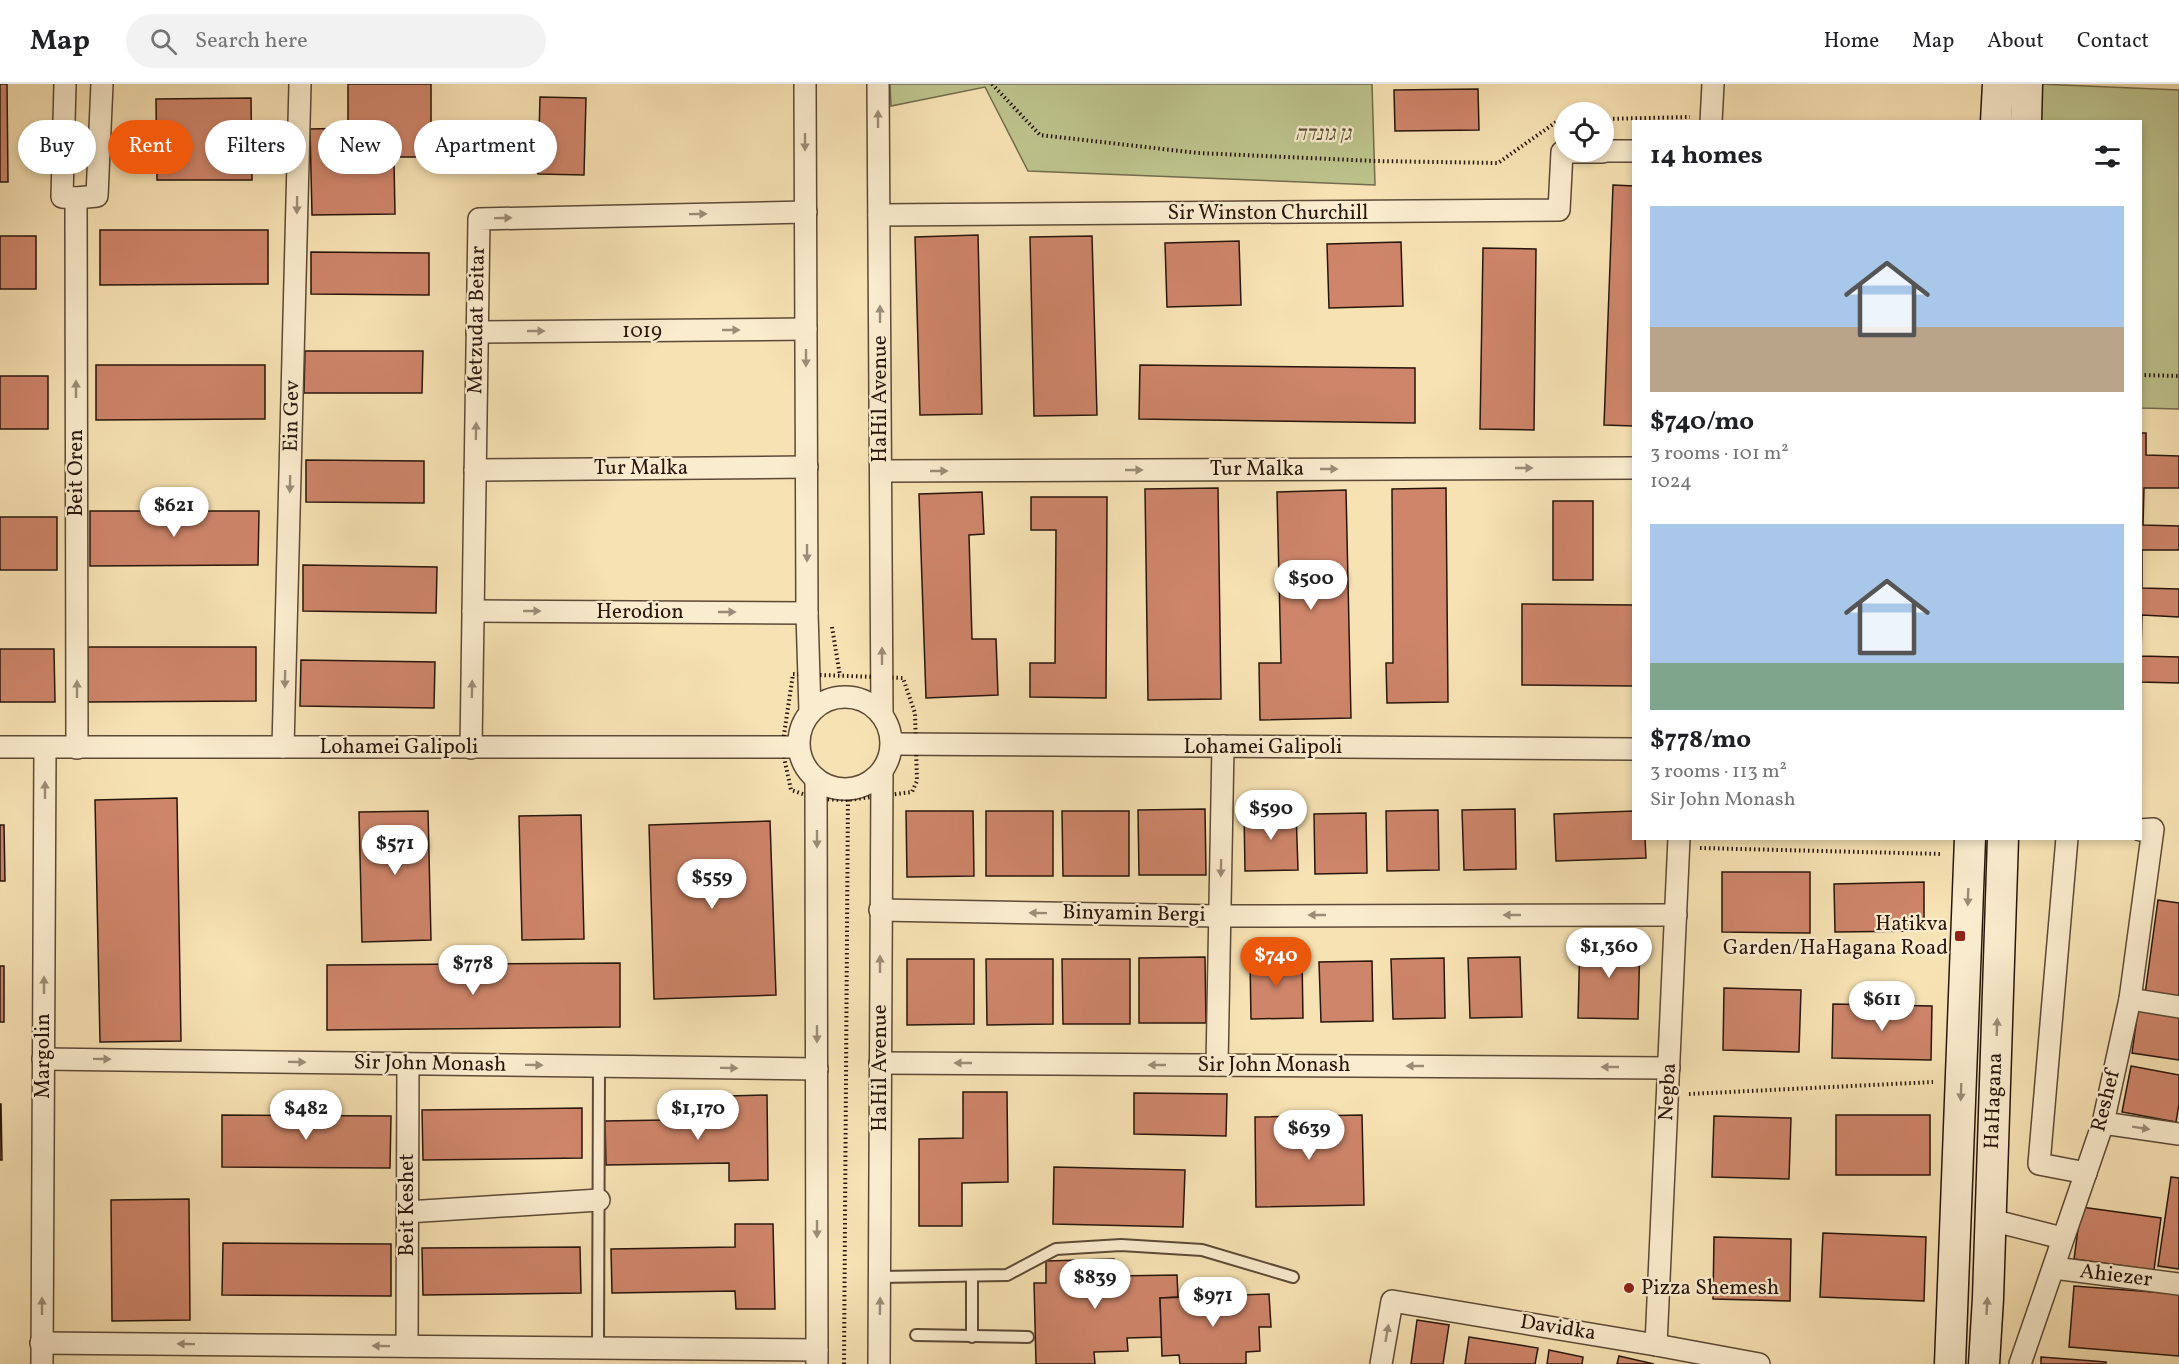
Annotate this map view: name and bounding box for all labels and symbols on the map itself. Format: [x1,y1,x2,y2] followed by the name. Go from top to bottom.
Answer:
[873,109,883,128] one-way arrow
[1295,120,1353,149] park label: גן גונדה
[800,133,810,152] one-way arrow
[292,196,301,215] one-way arrow
[1168,199,1368,228] street label: Sir Winston Churchill
[689,209,708,219] one-way arrow
[494,213,513,223] one-way arrow
[461,245,493,394] street label: Metzudat Beitar
[875,304,884,323] one-way arrow
[622,317,662,346] street label: 1019
[721,325,740,335] one-way arrow
[526,326,545,336] one-way arrow
[866,335,895,463] street label: HaHil Avenue
[801,349,811,368] one-way arrow
[71,380,81,399] one-way arrow
[277,380,307,452] street label: Ein Gev
[471,422,481,441] one-way arrow
[62,429,91,517] street label: Beit Oren
[594,454,688,483] street label: Tur Malka
[1210,455,1304,484] street label: Tur Malka
[1515,463,1534,473] one-way arrow
[1320,464,1339,474] one-way arrow
[1125,465,1144,475] one-way arrow
[930,466,949,476] one-way arrow
[285,475,295,494] one-way arrow
[138,487,210,538] pin: $621
[802,544,812,563] one-way arrow
[1275,560,1347,611] pin: $500
[596,598,684,627] street label: Herodion
[522,606,541,616] one-way arrow
[717,607,736,617] one-way arrow
[877,646,887,665] one-way arrow
[280,670,290,689] one-way arrow
[72,680,82,699] one-way arrow
[467,680,477,699] one-way arrow
[320,733,478,762] street label: Lohamei Galipoli
[1184,733,1342,762] street label: Lohamei Galipoli
[40,780,50,799] one-way arrow
[1235,790,1307,841] pin: $590
[359,825,431,876] pin: $571
[812,829,822,848] one-way arrow
[1216,858,1226,877] one-way arrow
[676,859,748,910] pin: $559
[1963,887,1972,906] one-way arrow
[1062,898,1206,930] street label: Binyamin Bergi
[1029,908,1048,918] one-way arrow
[1308,910,1327,920] one-way arrow
[1503,910,1522,920] one-way arrow
[1723,910,1948,963] place label: Hatikva Garden/HaHagana Road
[1560,928,1658,979] pin: $1,360
[1953,929,1967,943] marker: Hatikva Garden/HaHagana Road
[1240,937,1312,988] pin: $740
[437,945,509,996] pin: $778
[875,954,885,973] one-way arrow
[39,975,48,994] one-way arrow
[1846,981,1918,1032] pin: $611
[866,1004,895,1132] street label: HaHil Avenue
[29,1013,58,1099] street label: Margolin
[1992,1017,2001,1036] one-way arrow
[812,1024,822,1043] one-way arrow
[353,1048,507,1080] street label: Sir John Monash
[1198,1051,1350,1080] street label: Sir John Monash
[1978,1052,2010,1150] street label: HaHagana
[92,1055,111,1064] one-way arrow
[287,1057,306,1067] one-way arrow
[953,1058,972,1068] one-way arrow
[524,1060,543,1070] one-way arrow
[1148,1060,1167,1069] one-way arrow
[1406,1061,1425,1071] one-way arrow
[1601,1062,1620,1072] one-way arrow
[1652,1062,1684,1122] street label: Negba
[719,1063,738,1073] one-way arrow
[2084,1065,2128,1135] street label: Reshef
[1956,1082,1965,1101] one-way arrow
[270,1090,342,1141] pin: $482
[649,1090,747,1141] pin: $1,170
[1273,1110,1345,1161] pin: $639
[2131,1124,2150,1133] one-way arrow
[393,1153,422,1257] street label: Beit Keshet
[812,1219,822,1238] one-way arrow
[2078,1257,2154,1295] street label: Ahiezer
[1059,1259,1131,1310] pin: $839
[1641,1274,1779,1303] place label: Pizza Shemesh
[1177,1277,1249,1328] pin: $971
[1622,1281,1636,1295] marker: Pizza Shemesh
[37,1296,47,1315] one-way arrow
[875,1296,885,1315] one-way arrow
[1983,1296,1992,1315] one-way arrow
[1518,1308,1598,1348] street label: Davidka
[1382,1323,1391,1342] one-way arrow
[176,1339,195,1349] one-way arrow
[371,1341,390,1351] one-way arrow

